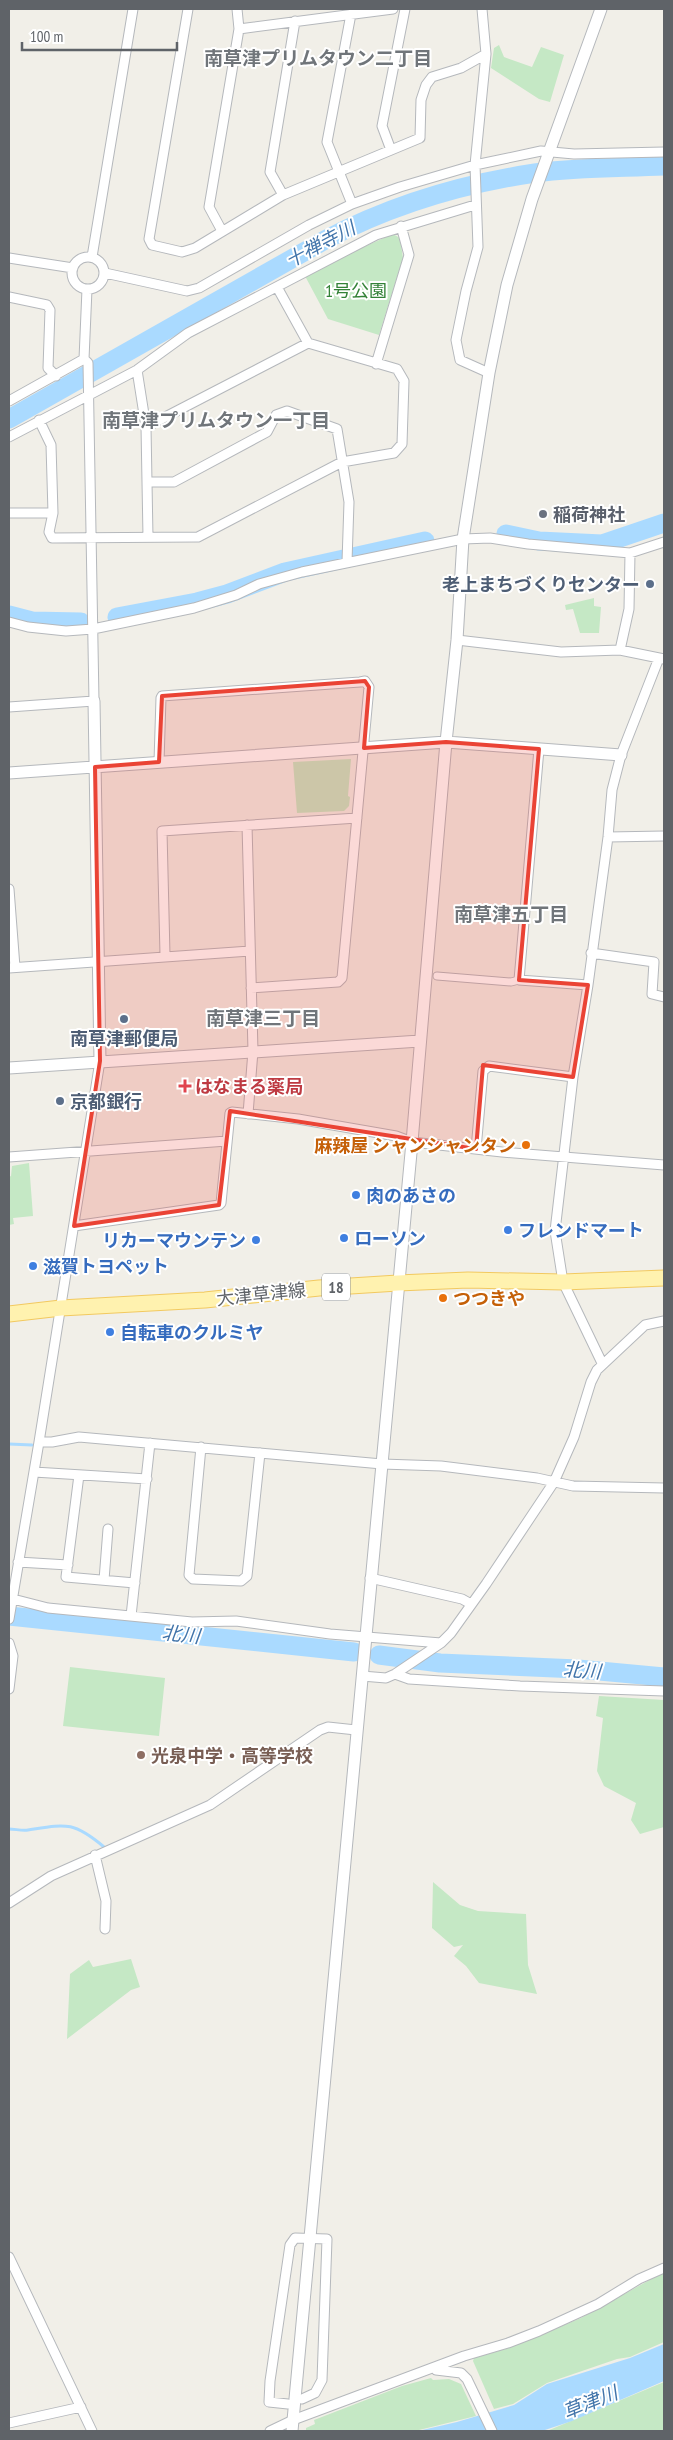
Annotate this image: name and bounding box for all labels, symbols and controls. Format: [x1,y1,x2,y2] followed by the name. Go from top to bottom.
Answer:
[22,20,178,52] scale bar
[30,27,63,46] text: 100 m
[204,46,432,70] district label: 南草津プリムタウン二丁目
[281,215,361,272] water label: 十禅寺川
[325,279,387,302] park label: 1号公園
[102,408,330,432] district label: 南草津プリムタウン一丁目
[553,503,625,526] place label: 稲荷神社
[537,508,549,520] marker: 稲荷神社
[442,573,640,596] place label: 老上まちづくりセンター
[644,578,656,590] marker: 老上まちづくりセンター
[454,902,568,926] district label: 南草津五丁目
[206,1006,320,1030] district label: 南草津三丁目
[118,1013,130,1025] marker: 南草津郵便局
[70,1027,178,1050] place label: 南草津郵便局
[195,1075,303,1098] place label: はなまる薬局
[179,1080,191,1092] marker: はなまる薬局
[70,1090,142,1113] place label: 京都銀行
[54,1095,66,1107] marker: 京都銀行
[314,1134,516,1157] place label: 麻辣屋 シャンシャンタン
[520,1139,532,1151] marker: 麻辣屋 シャンシャンタン
[366,1184,456,1207] place label: 肉のあさの
[350,1189,362,1201] marker: 肉のあさの
[518,1219,644,1242] place label: フレンドマート
[502,1224,514,1236] marker: フレンドマート
[354,1227,426,1250] place label: ローソン
[102,1229,246,1252] place label: リカーマウンテン
[338,1232,350,1244] marker: ローソン
[250,1234,262,1246] marker: リカーマウンテン
[43,1255,169,1278] place label: 滋賀トヨペット
[27,1260,39,1272] marker: 滋賀トヨペット
[322,1274,350,1300] road number: 18
[215,1278,307,1310] street label: 大津草津線
[453,1287,525,1310] place label: つつきや
[437,1292,449,1304] marker: つつきや
[120,1321,263,1344] place label: 自転車のクルミヤ
[104,1326,116,1338] marker: 自転車のクルミヤ
[161,1620,203,1648] water label: 北川
[562,1657,604,1683] water label: 北川
[151,1744,313,1767] place label: 光泉中学・高等学校
[135,1749,147,1761] marker: 光泉中学・高等学校
[559,2379,623,2424] water label: 草津川

